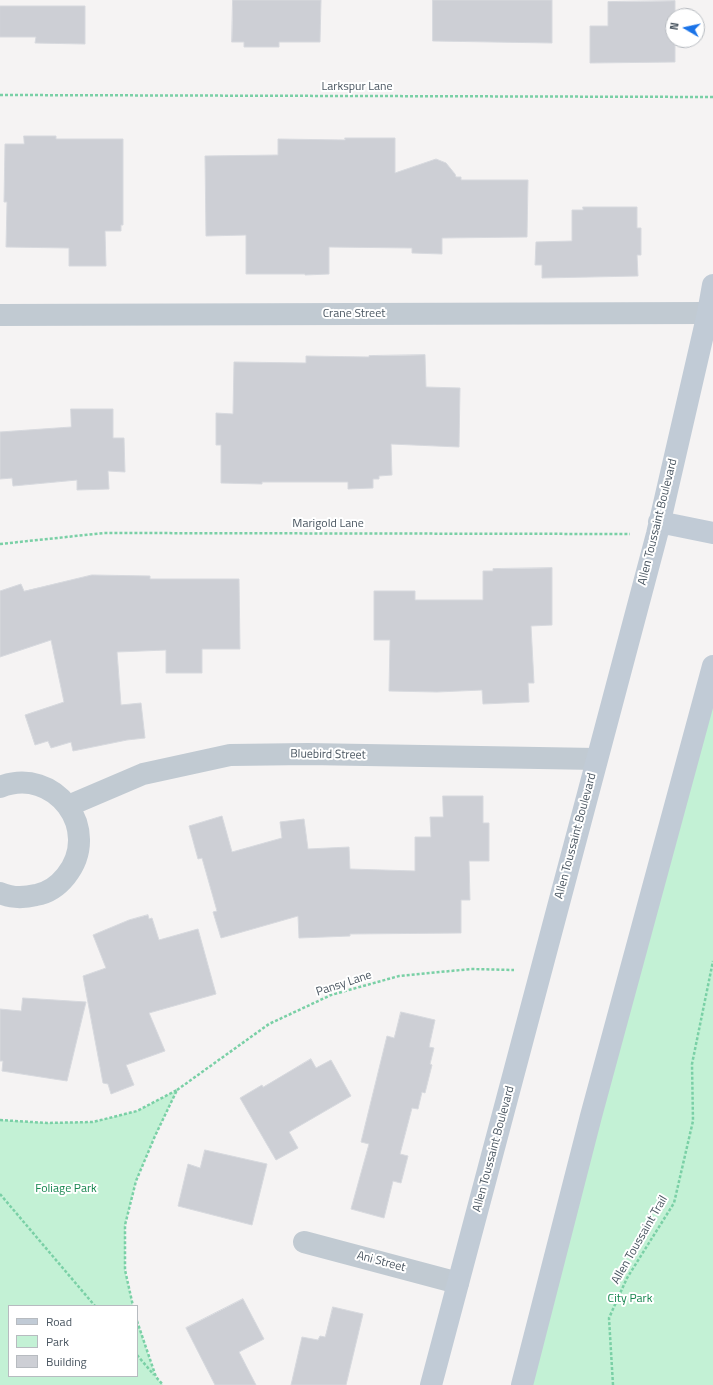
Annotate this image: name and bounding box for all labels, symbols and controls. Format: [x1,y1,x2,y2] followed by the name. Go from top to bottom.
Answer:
[665,8,705,48] north arrow
[666,21,683,31] text: N
[322,80,392,94] street label: Larkspur Lane
[323,307,385,321] street label: Crane Street
[635,457,681,587] street label: Allen Toussaint Boulevard
[292,517,364,531] street label: Marigold Lane
[290,747,366,763] street label: Bluebird Street
[552,771,600,901] street label: Allen Toussaint Boulevard
[314,968,374,1000] street label: Pansy Lane
[470,1084,518,1214] street label: Allen Toussaint Boulevard
[35,1182,97,1196] park label: Foliage Park
[609,1193,671,1287] street label: Allen Toussaint Trail
[355,1249,407,1275] street label: Ani Street
[608,1292,652,1306] park label: City Park
[8,1305,138,1377] legend
[46,1312,72,1331] text: Road
[46,1332,69,1351] text: Park
[46,1352,87,1371] text: Building

